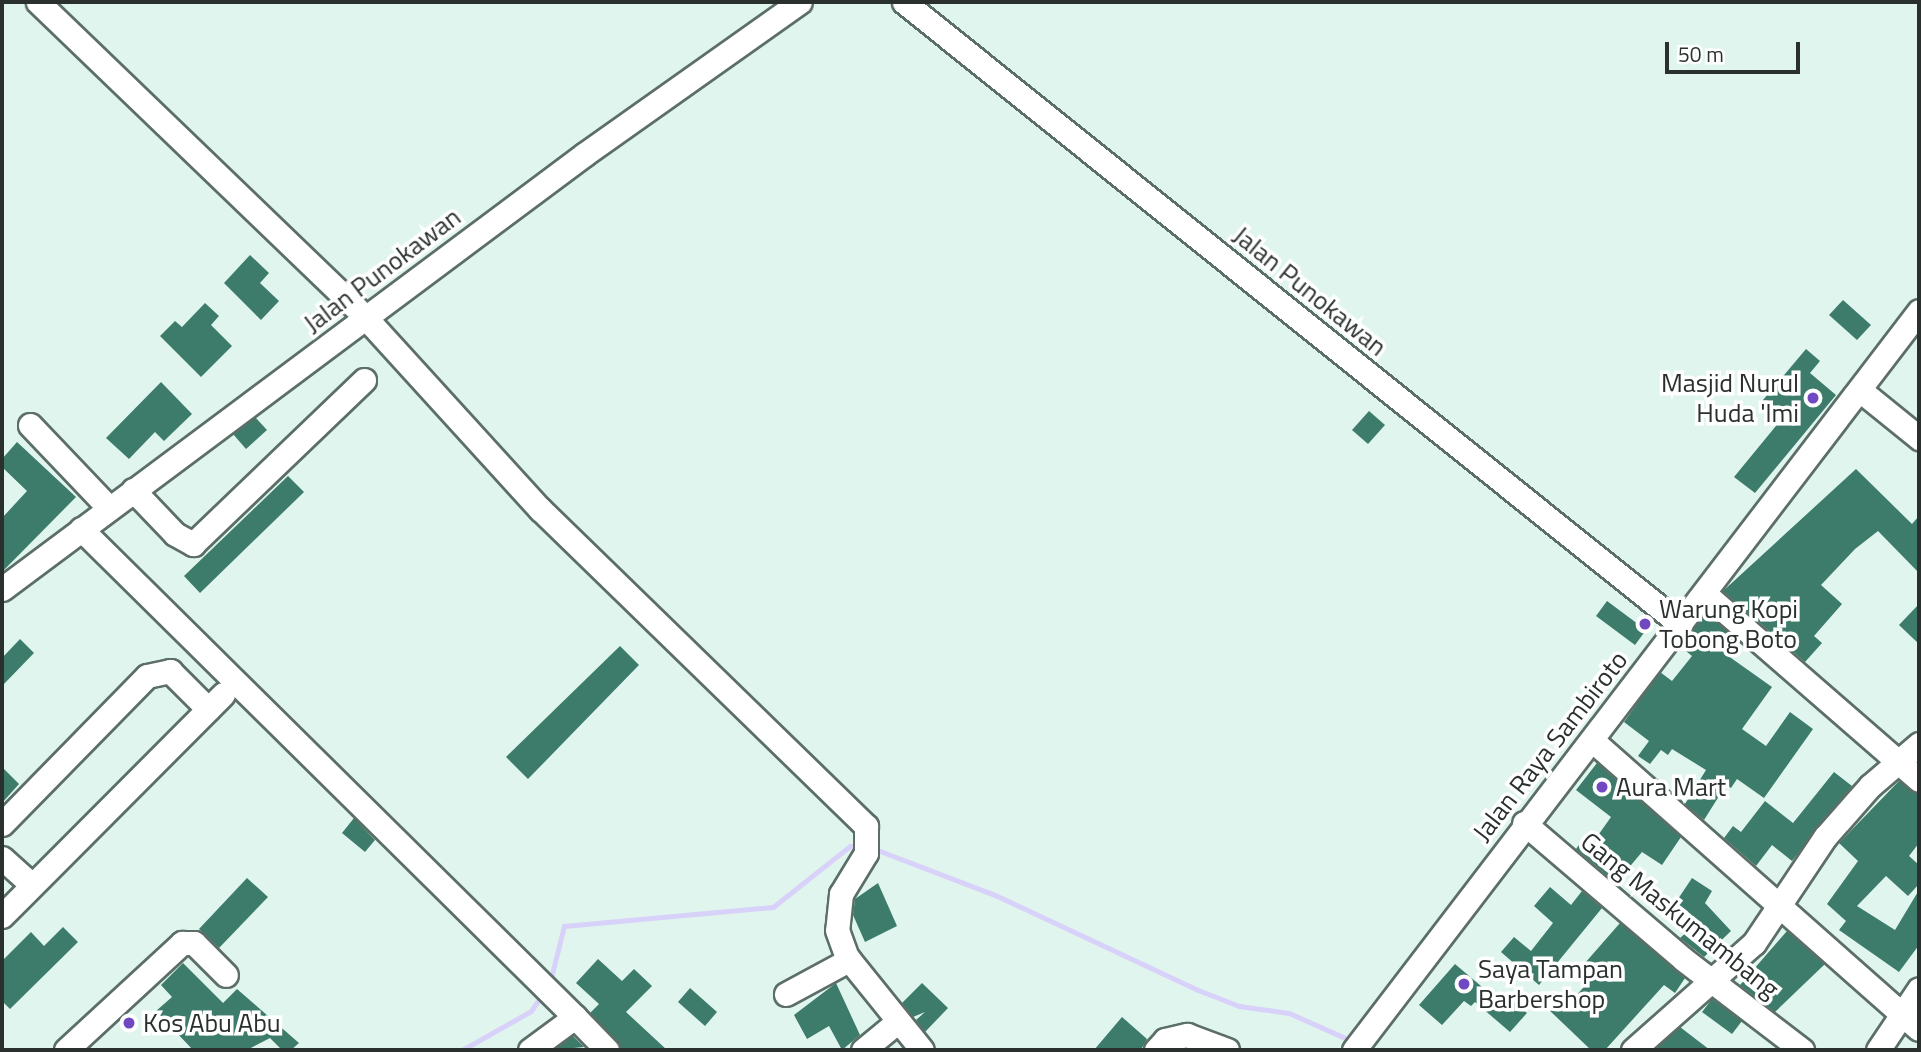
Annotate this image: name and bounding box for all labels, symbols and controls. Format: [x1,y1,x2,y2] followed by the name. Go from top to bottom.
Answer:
[1669,28,1804,72] scale bar
[1678,38,1724,70] text: 50 m
[297,201,467,339] street label: Jalan Punokawan
[1227,220,1393,362] street label: Jalan Punokawan
[1661,367,1799,428] place label: Masjid Nurul Huda 'lmi
[1805,390,1821,406] marker: Masjid Nurul Huda 'lmi
[1659,593,1798,654] place label: Warung Kopi Tobong Boto
[1637,616,1653,632] marker: Warung Kopi Tobong Boto
[1466,645,1634,847] street label: Jalan Raya Sambiroto
[1616,771,1726,803] place label: Aura Mart
[1594,779,1610,795] marker: Aura Mart
[1575,826,1785,1004] street label: Gang Maskumambang
[1478,953,1623,1014] place label: Saya Tampan Barbershop
[1456,976,1472,992] marker: Saya Tampan Barbershop
[143,1007,281,1039] place label: Kos Abu Abu
[121,1015,137,1031] marker: Kos Abu Abu

